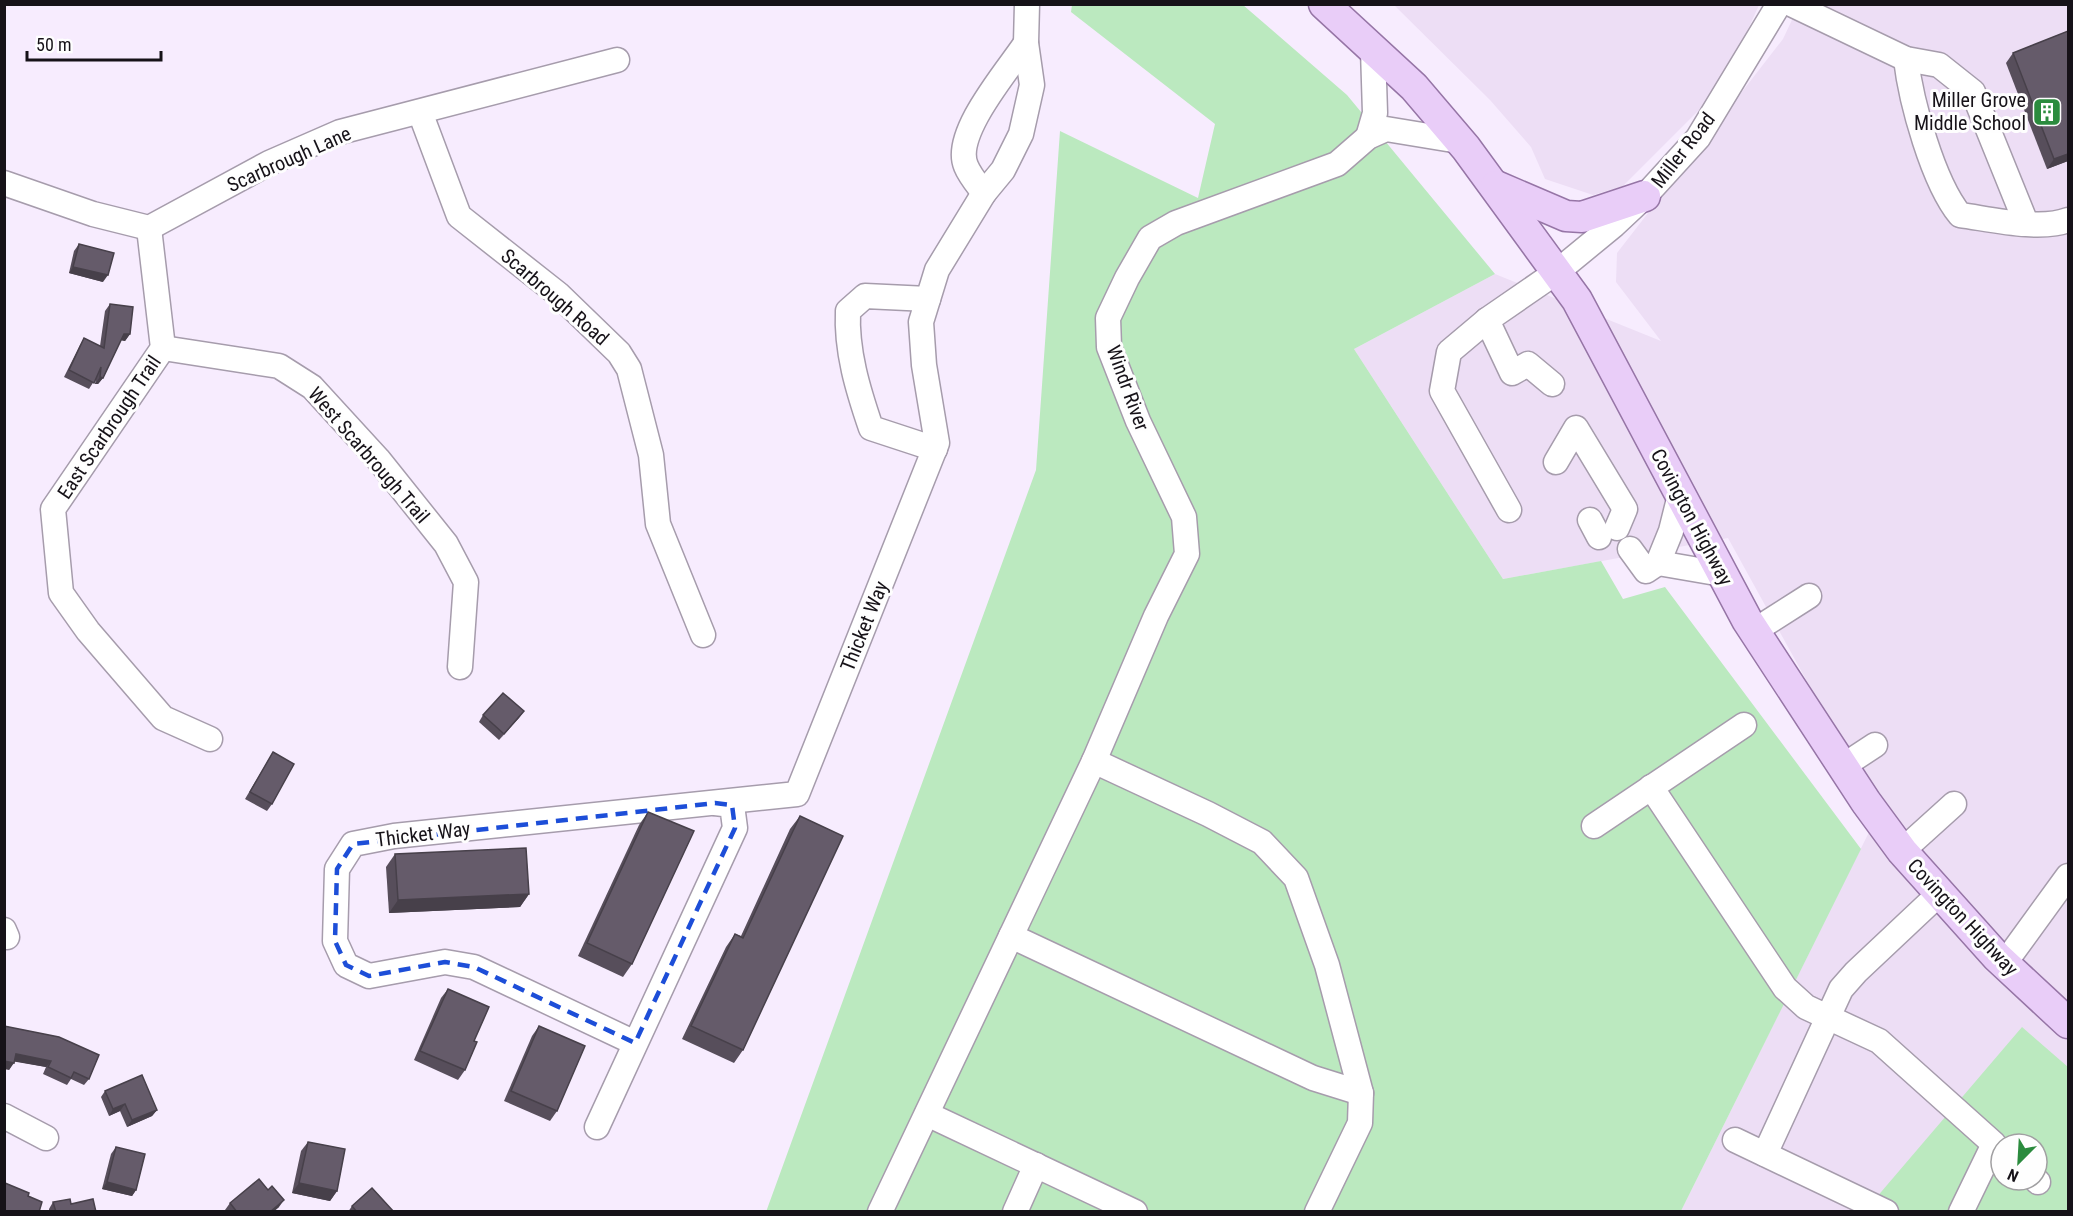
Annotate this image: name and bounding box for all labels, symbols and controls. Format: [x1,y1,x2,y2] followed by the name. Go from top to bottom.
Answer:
[27,24,160,62] scale bar
[36,34,71,55] text: 50 m
[1914,88,2026,135] place label: Miller Grove Middle School
[2031,96,2063,128] building icon: Miller Grove Middle School
[1646,108,1720,192] street label: Miller Road
[223,121,355,197] street label: Scarbrough Lane
[496,244,614,350] street label: Scarbrough Road
[1101,342,1155,434] street label: Windr River
[52,351,166,503] street label: East Scarbrough Trail
[303,382,435,528] street label: West Scarbrough Trail
[1646,445,1738,589] street label: Covington Highway
[835,577,893,675] street label: Thicket Way
[374,816,472,852] street label: Thicket Way
[1903,854,2023,980] street label: Covington Highway
[1989,1132,2049,1192] north arrow
[2005,1165,2021,1186] text: N

